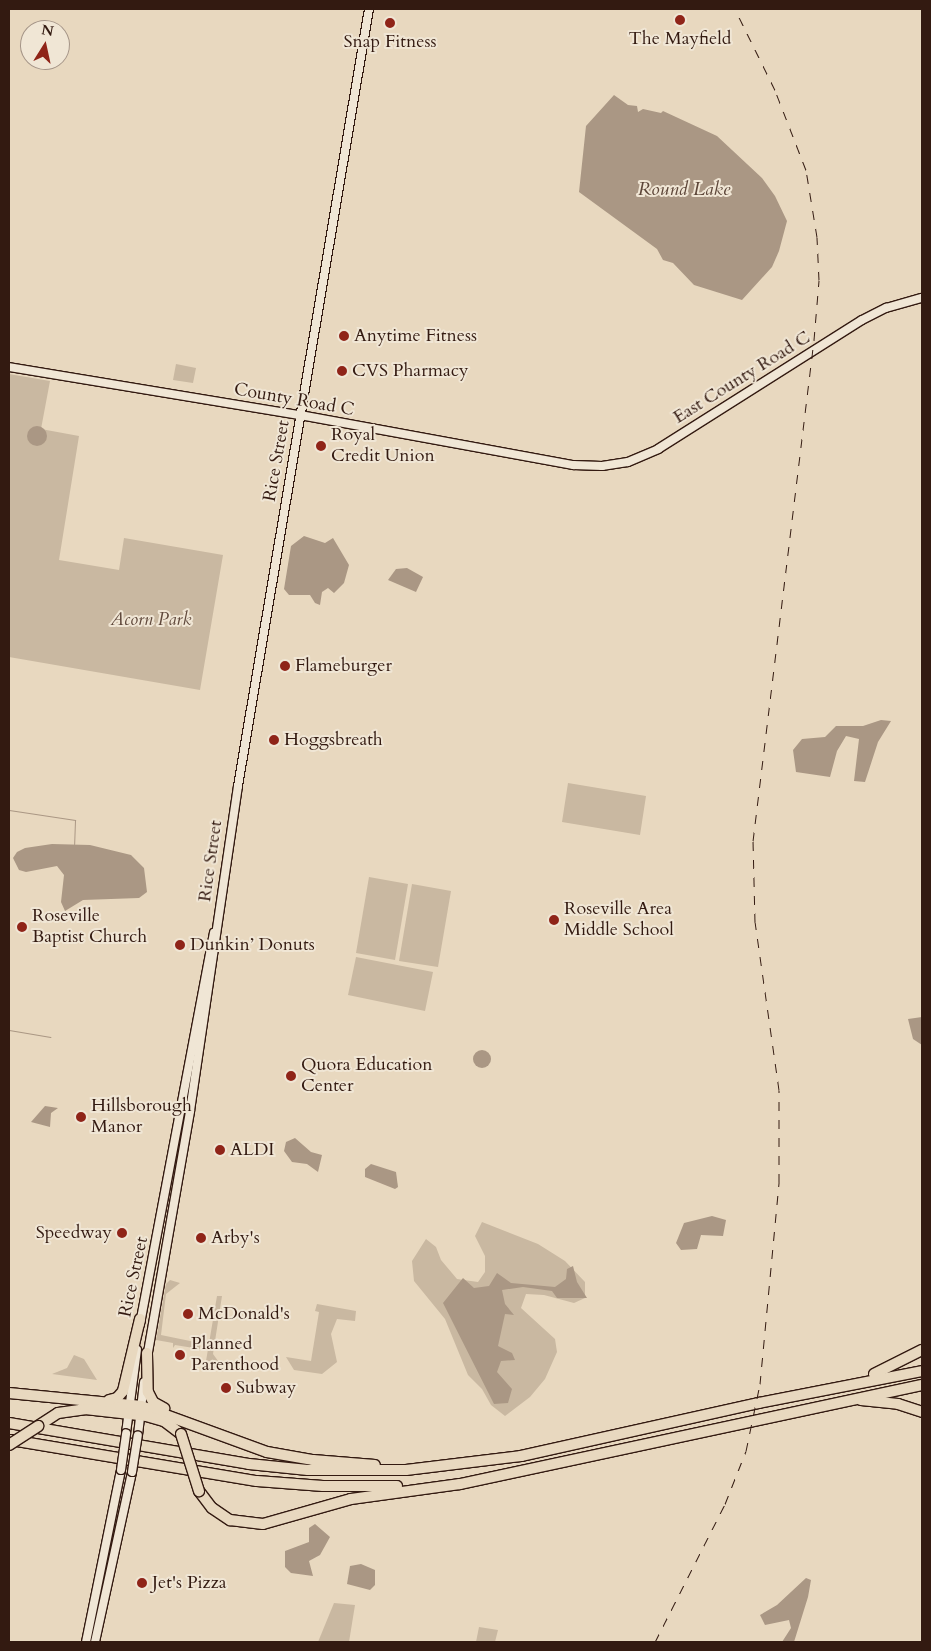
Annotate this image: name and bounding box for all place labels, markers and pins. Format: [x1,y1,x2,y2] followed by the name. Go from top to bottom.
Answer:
[674,14,686,26] marker: The Mayfield
[384,17,396,29] marker: Snap Fitness
[629,28,731,50] place label: The Mayfield
[344,31,436,53] place label: Snap Fitness
[354,325,477,347] place label: Anytime Fitness
[338,330,350,342] marker: Anytime Fitness
[352,360,468,382] place label: CVS Pharmacy
[336,365,348,377] marker: CVS Pharmacy
[331,425,435,468] place label: Royal Credit Union
[315,440,327,452] marker: Royal Credit Union
[295,655,392,677] place label: Flameburger
[279,660,291,672] marker: Flameburger
[284,729,383,751] place label: Hoggsbreath
[268,734,280,746] marker: Hoggsbreath
[564,899,674,942] place label: Roseville Area Middle School
[32,906,147,949] place label: Roseville Baptist Church
[548,914,560,926] marker: Roseville Area Middle School
[16,921,28,933] marker: Roseville Baptist Church
[190,934,315,956] place label: Dunkin’ Donuts
[174,939,186,951] marker: Dunkin’ Donuts
[301,1055,433,1098] place label: Quora Education Center
[285,1070,297,1082] marker: Quora Education Center
[91,1096,192,1138] place label: Hillsborough Manor
[75,1111,87,1123] marker: Hillsborough Manor
[230,1139,274,1161] place label: ALDI
[214,1144,226,1156] marker: ALDI
[36,1222,112,1244] place label: Speedway
[116,1227,128,1239] marker: Speedway
[211,1227,260,1249] place label: Arby's
[195,1232,207,1244] marker: Arby's
[198,1303,290,1325] place label: McDonald's
[182,1308,194,1320] marker: McDonald's
[191,1334,279,1376] place label: Planned Parenthood
[173,1348,187,1362] marker: Planned Parenthood
[236,1377,296,1399] place label: Subway
[220,1382,232,1394] marker: Subway
[152,1572,226,1594] place label: Jet's Pizza
[136,1577,148,1589] marker: Jet's Pizza

